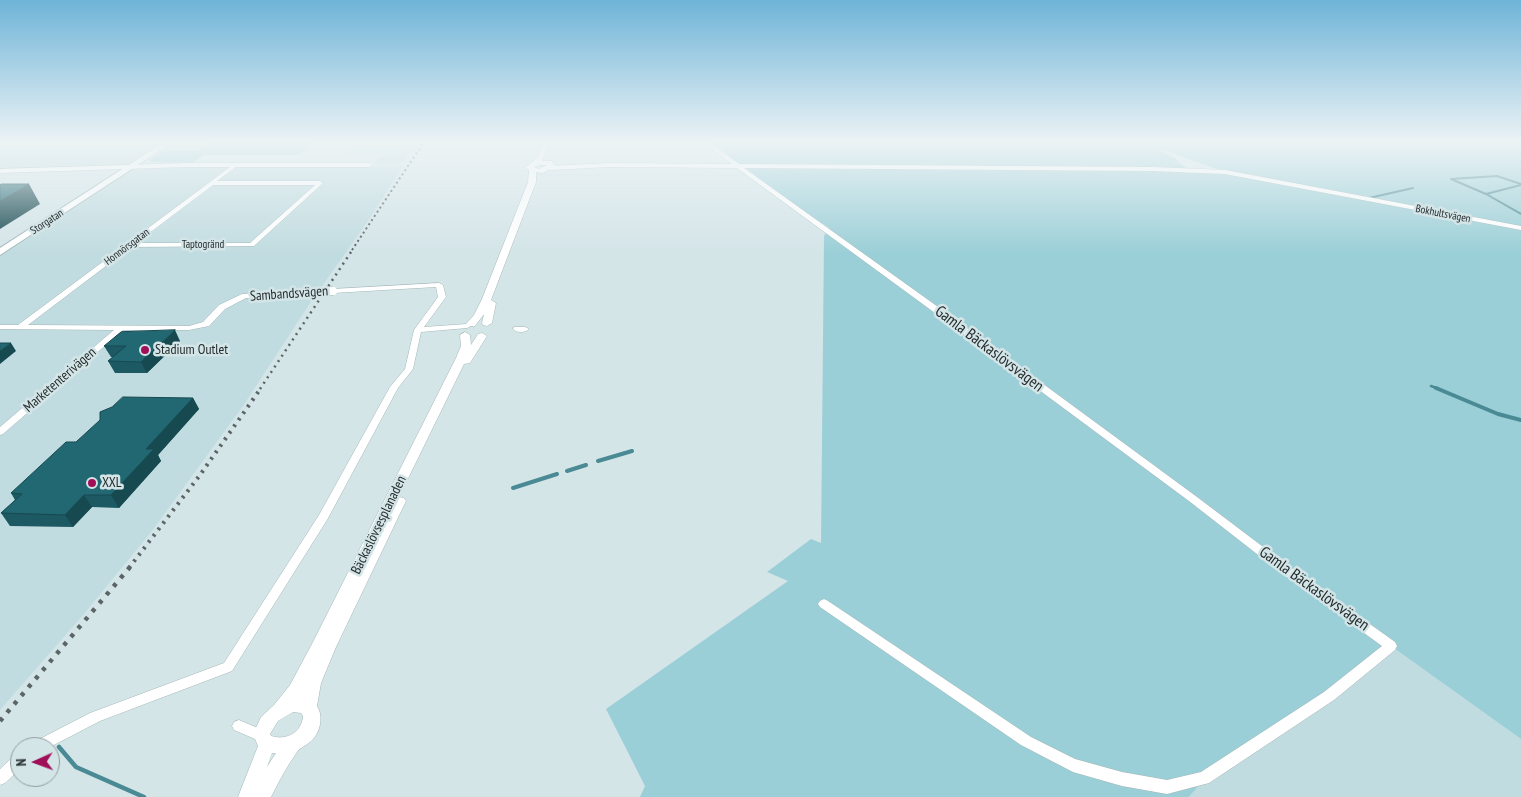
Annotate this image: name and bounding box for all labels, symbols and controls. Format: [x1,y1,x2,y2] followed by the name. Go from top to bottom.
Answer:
[1414,202,1472,226] street label: Bokhultsvägen
[28,206,66,238] street label: Storgatan
[102,226,152,268] street label: Honnörsgatan
[182,238,224,252] street label: Taptogränd
[249,283,329,305] street label: Sambandsvägen
[931,302,1047,396] street label: Gamla Bäckaslövsvägen
[155,342,228,358] place label: Stadium Outlet
[20,344,100,416] street label: Marketenterivägen
[139,344,151,356] marker: Stadium Outlet
[348,473,410,577] street label: Bäckaslövsesplanaden
[102,475,121,491] place label: XXL
[86,477,98,489] marker: XXL
[1255,543,1373,635] street label: Gamla Bäckaslövsvägen
[10,737,60,787] north arrow
[12,758,30,767] text: N

